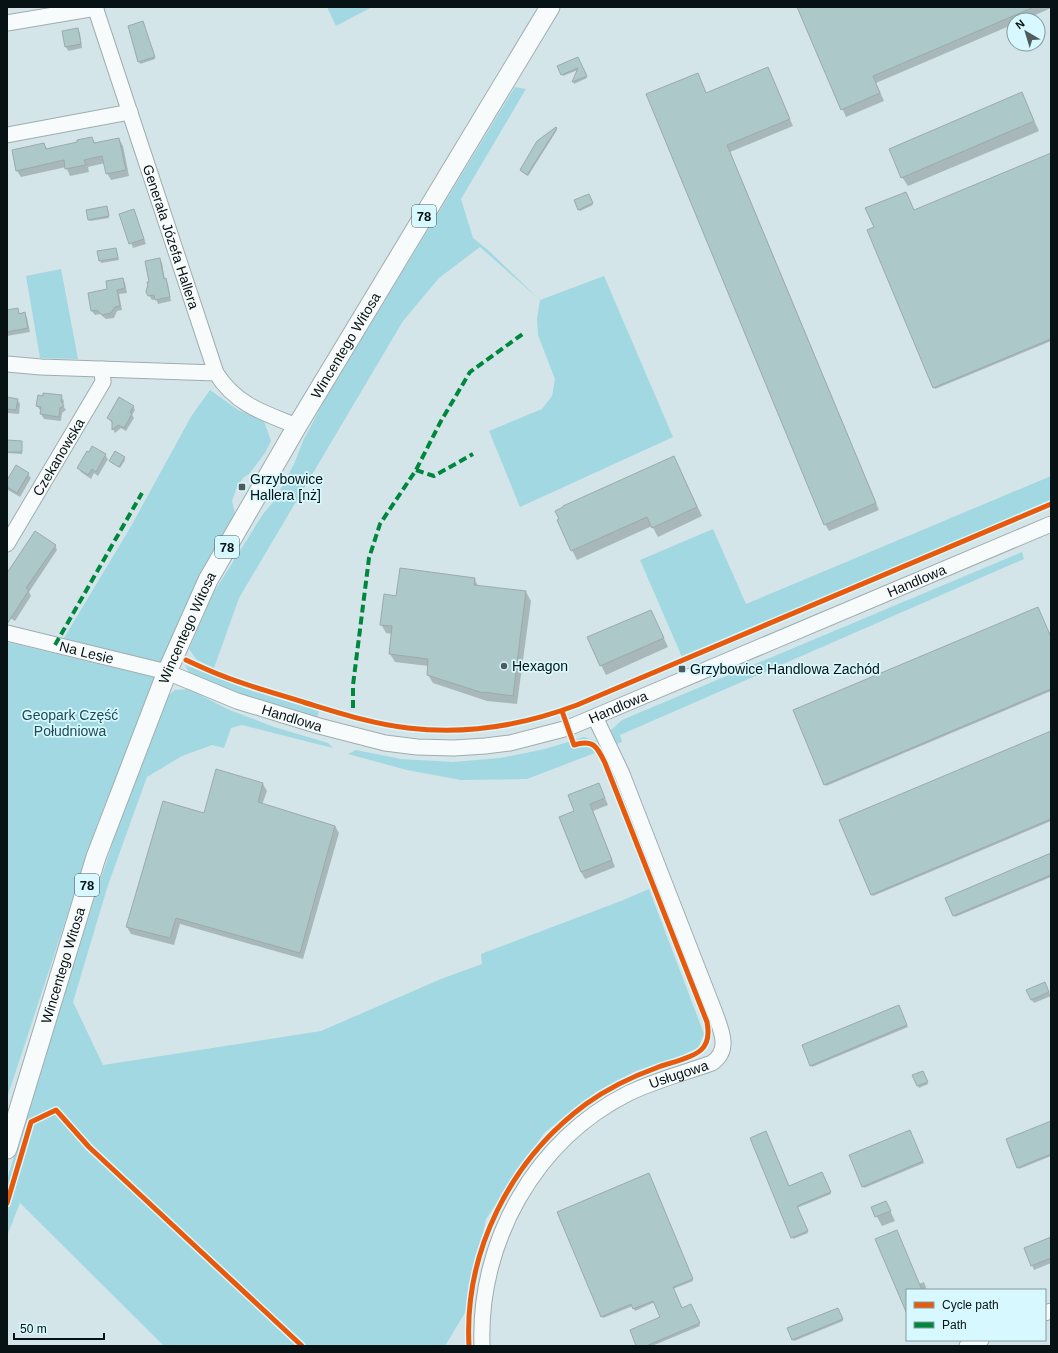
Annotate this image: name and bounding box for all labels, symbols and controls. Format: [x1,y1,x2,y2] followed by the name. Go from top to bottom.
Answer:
[1006,12,1046,52] north arrow
[1013,17,1027,31] text: N
[140,162,202,311] street label: Generała Józefa Hallera
[412,205,436,227] road number: 78
[308,290,384,401] street label: Wincentego Witosa
[29,415,88,499] street label: Czekanowska
[250,471,323,503] place label: Grzybowice Hallera [nż]
[237,482,247,492] marker: Grzybowice Hallera [nż]
[215,536,239,558] road number: 78
[885,561,948,600] street label: Handlowa
[155,569,219,686] street label: Wincentego Witosa
[58,638,116,667] street label: Na Lesie
[512,658,568,674] place label: Hexagon
[499,661,509,671] marker: Hexagon
[690,661,880,677] place label: Grzybowice Handlowa Zachód
[677,664,687,674] marker: Grzybowice Handlowa Zachód
[586,687,650,726] street label: Handlowa
[260,701,324,735] street label: Handlowa
[22,707,118,739] park label: Geopark Część Południowa
[75,874,99,896] road number: 78
[38,905,88,1025] street label: Wincentego Witosa
[647,1057,711,1092] street label: Usługowa
[906,1289,1046,1341] legend
[942,1298,999,1312] text: Cycle path
[14,1315,104,1341] scale bar
[942,1318,967,1332] text: Path
[20,1322,47,1336] text: 50 m

